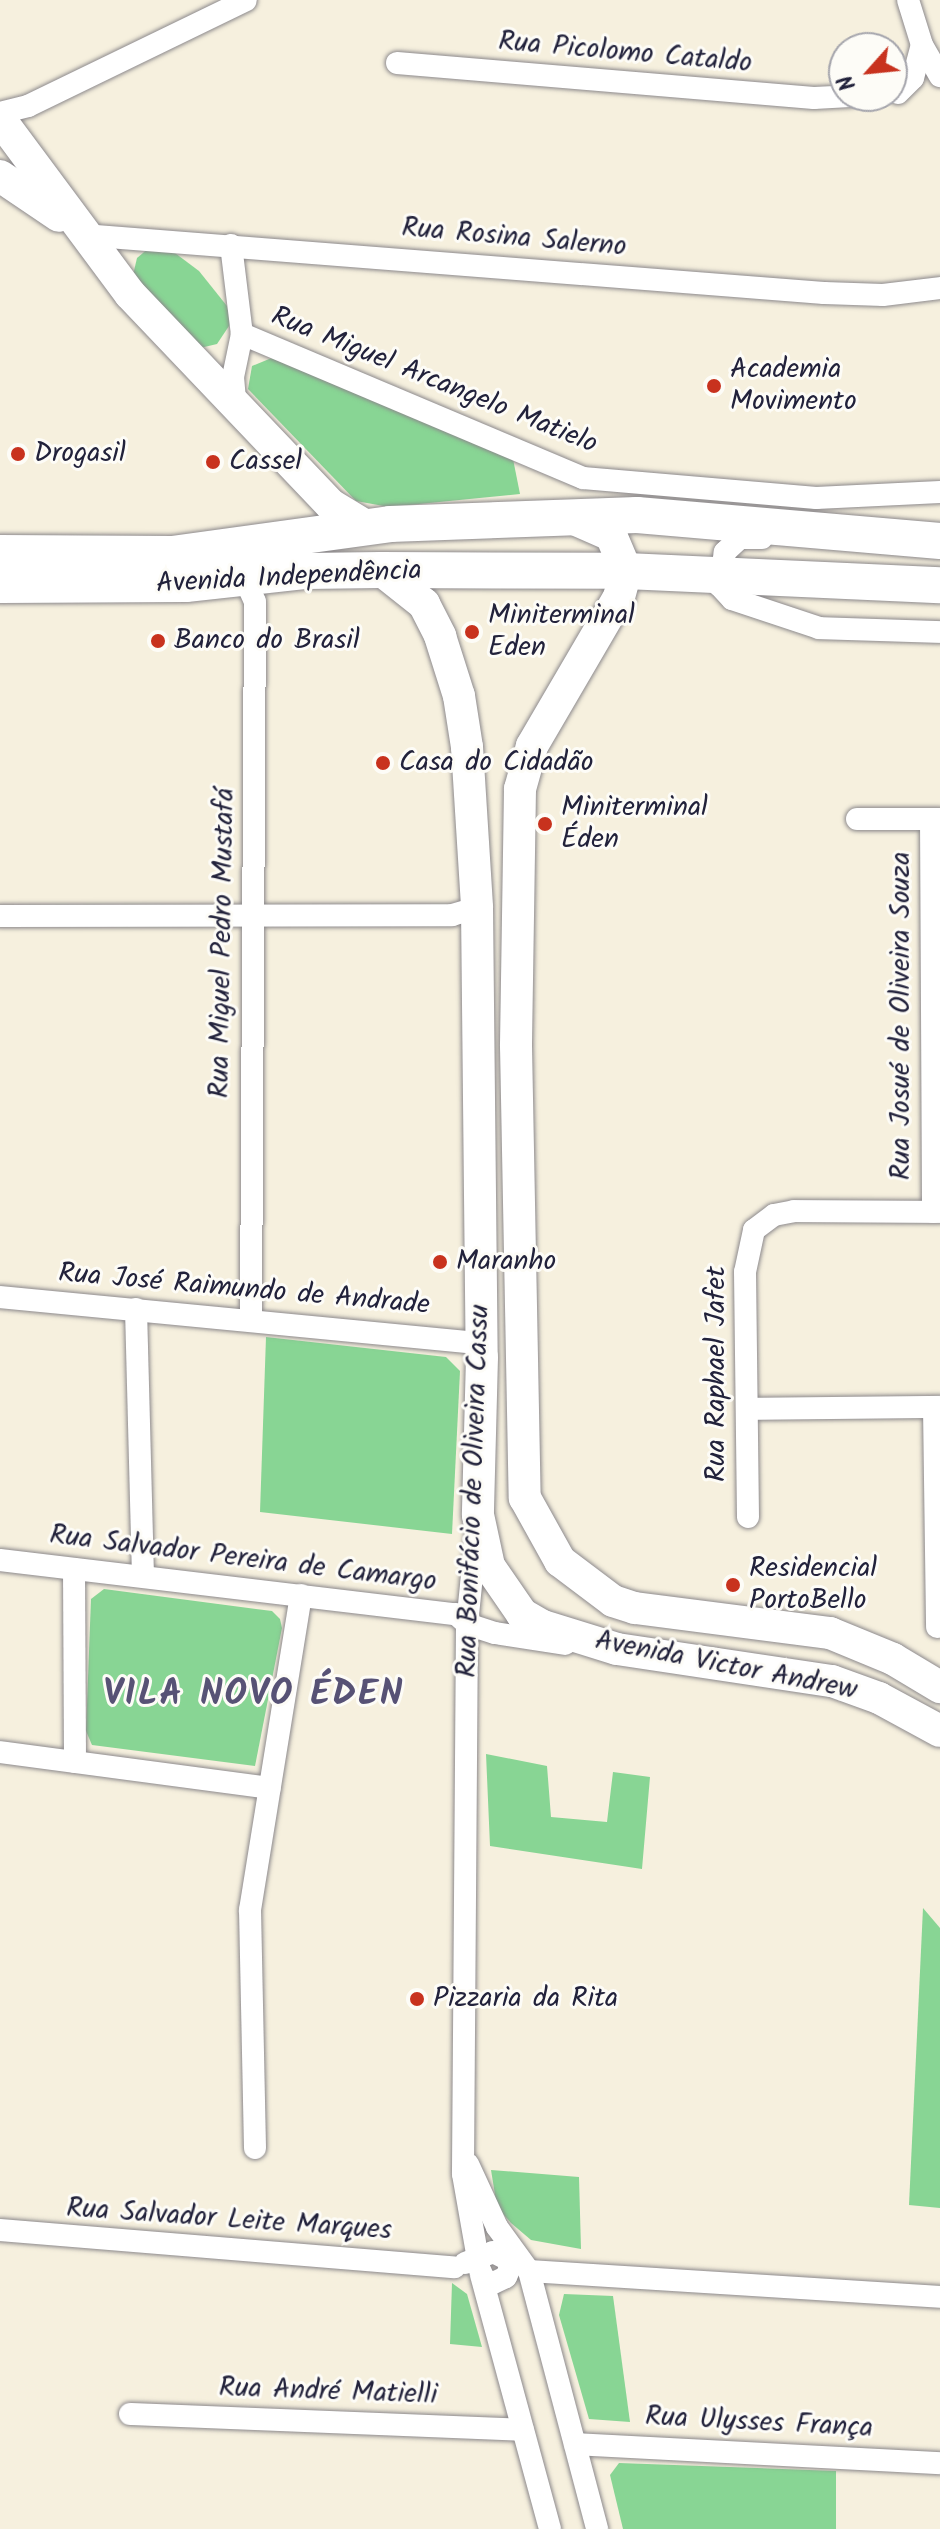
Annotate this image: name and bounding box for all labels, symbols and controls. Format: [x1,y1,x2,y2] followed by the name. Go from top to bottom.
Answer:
[497,25,753,81] street label: Rua Picolomo Cataldo
[828,32,908,112] north arrow
[829,68,867,96] text: N
[400,211,628,265] street label: Rua Rosina Salerno
[266,300,602,462] street label: Rua Miguel Arcangelo Matielo
[730,353,857,419] place label: Academia Movimento
[705,377,723,395] marker: Academia Movimento
[34,437,126,471] place label: Drogasil
[9,445,27,463] marker: Drogasil
[229,445,302,479] place label: Cassel
[204,453,222,471] marker: Cassel
[155,554,423,602] street label: Avenida Independência
[488,599,635,665] place label: Miniterminal Eden
[463,623,481,641] marker: Miniterminal Eden
[174,624,360,658] place label: Banco do Brasil
[149,632,167,650] marker: Banco do Brasil
[399,746,593,780] place label: Casa do Cidadão
[374,754,392,772] marker: Casa do Cidadão
[203,787,243,1099] street label: Rua Miguel Pedro Mustafá
[561,791,708,857] place label: Miniterminal Éden
[536,815,554,833] marker: Miniterminal Éden
[885,852,919,1180] street label: Rua Josué de Oliveira Souza
[456,1245,556,1279] place label: Maranho
[431,1253,449,1271] marker: Maranho
[57,1257,431,1323] street label: Rua José Raimundo de Andrade
[700,1266,734,1482] street label: Rua Raphael Jafet
[451,1304,497,1678] street label: Rua Bonifácio de Oliveira Cassu
[48,1519,438,1599] street label: Rua Salvador Pereira de Camargo
[749,1552,877,1618] place label: Residencial PortoBello
[724,1576,742,1594] marker: Residencial PortoBello
[592,1624,860,1708] street label: Avenida Victor Andrew
[103,1673,405,1717] district label: VILA NOVO ÉDEN
[433,1982,618,2016] place label: Pizzaria da Rita
[408,1990,426,2008] marker: Pizzaria da Rita
[65,2192,393,2248] street label: Rua Salvador Leite Marques
[218,2371,438,2413] street label: Rua André Matielli
[644,2400,874,2446] street label: Rua Ulysses França

